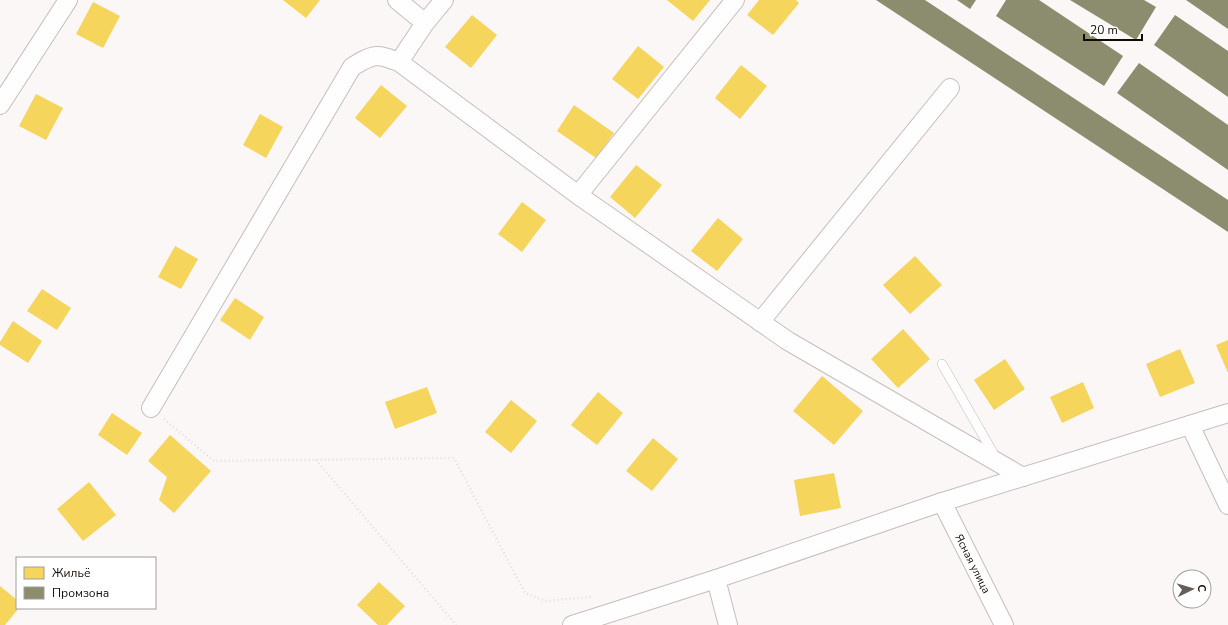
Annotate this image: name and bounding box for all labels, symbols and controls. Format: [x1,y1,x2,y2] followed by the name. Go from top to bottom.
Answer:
[1084,16,1142,42] scale bar
[1090,22,1118,38] text: 20 m
[951,532,994,596] street label: Ясная улица
[16,557,156,609] legend
[52,565,90,581] text: Жильё
[1172,569,1212,609] north arrow
[1194,584,1209,593] text: С
[52,585,109,601] text: Промзона

